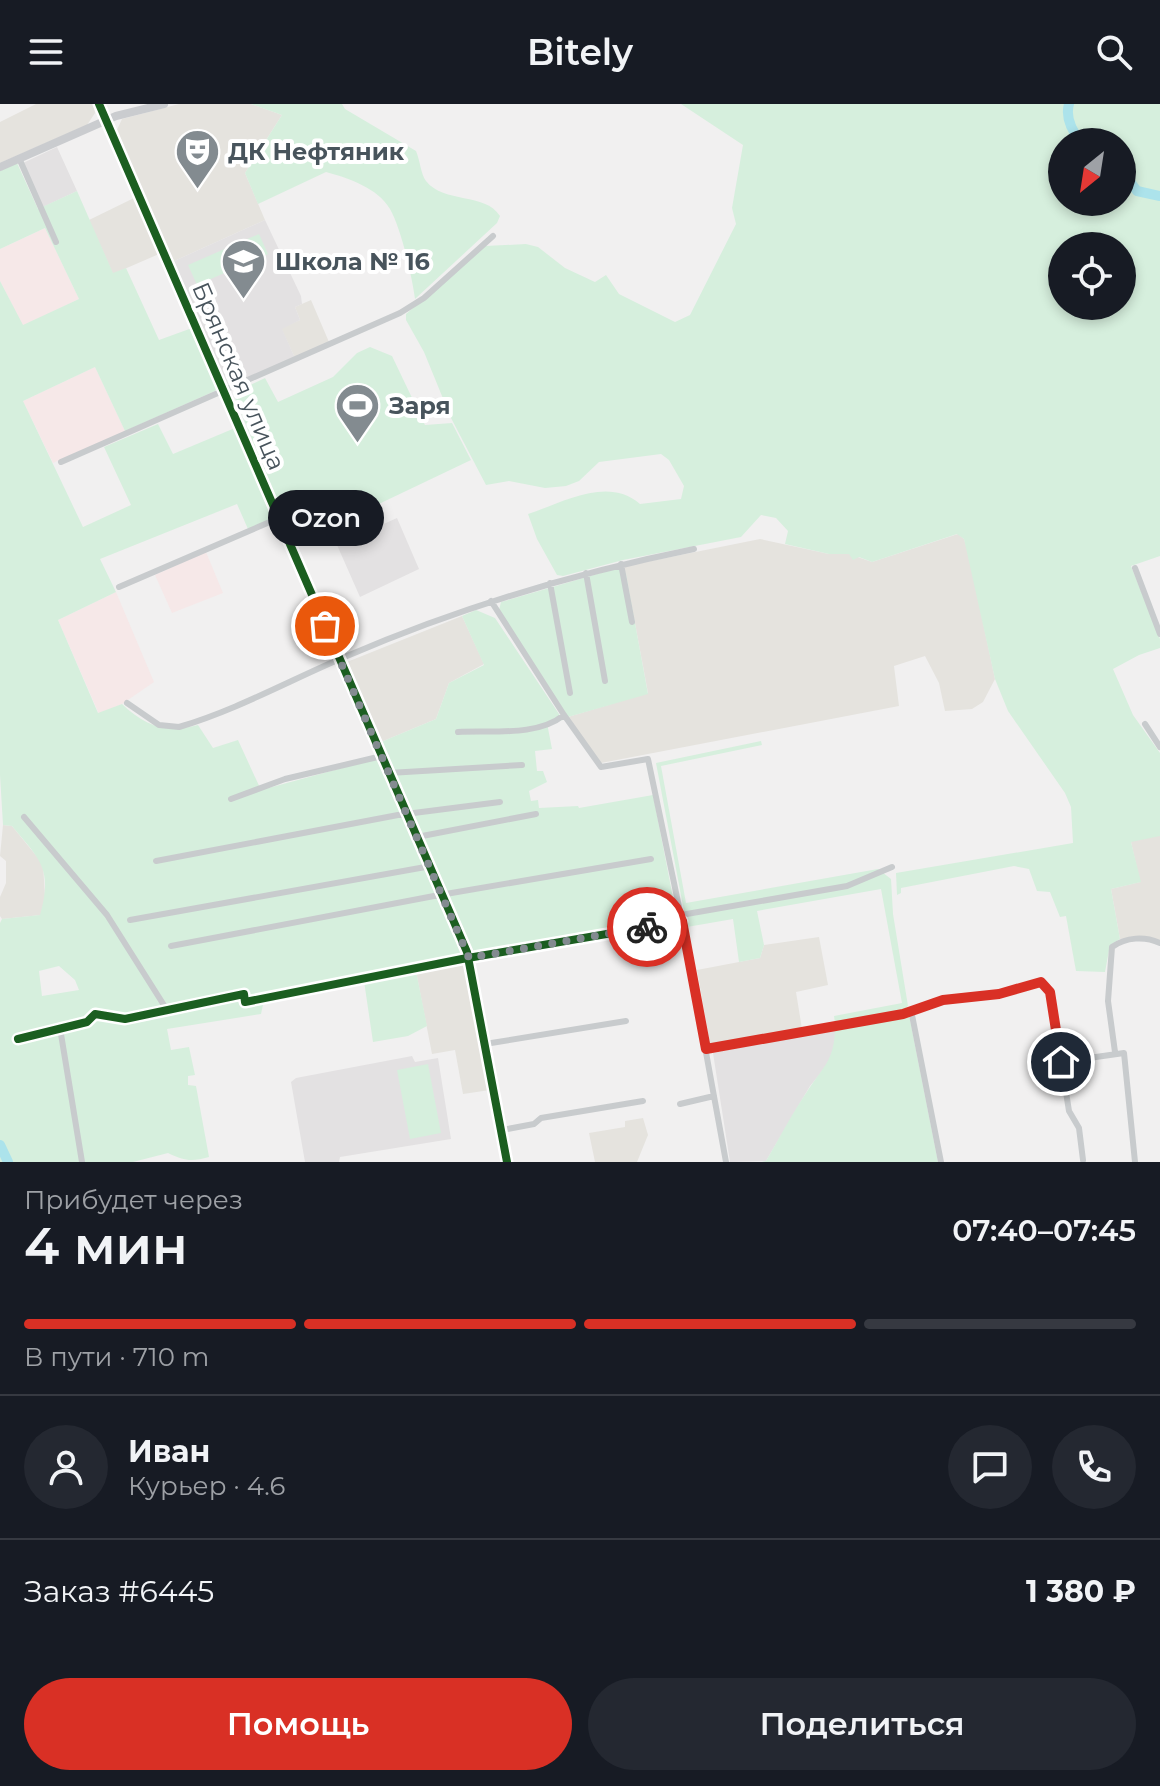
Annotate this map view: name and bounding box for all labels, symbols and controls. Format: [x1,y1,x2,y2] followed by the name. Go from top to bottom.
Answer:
[24,30,68,74] icon: menu
[527,30,633,74] text: Bitely
[1092,30,1136,74] icon: search
[173,127,221,190] theatre icon: ДК Нефтяник
[1048,128,1136,216] north arrow
[1048,128,1136,320] map controls
[228,137,405,166] place label: ДК Нефтяник
[1048,232,1136,320] button: locate
[220,237,268,300] school or university icon: Школа № 16
[275,247,430,276] place label: Школа № 16
[186,278,292,474] street label: Брянская улица
[334,381,382,444] sports icon: Заря
[388,391,451,420] place label: Заря
[267,490,383,546] callout: Ozon
[291,502,361,534] text: Ozon
[291,592,359,660] pin
[303,604,347,648] icon: bag
[607,887,687,967] courier
[625,905,669,949] icon: bike
[1027,1028,1095,1096] pin
[1039,1040,1083,1084] icon: home
[24,1184,243,1216] text: Прибудет через
[952,1212,1136,1249] text: 07:40–07:45
[24,1214,188,1277] text: 4 мин
[24,1341,209,1373] text: В пути · 710 m
[24,1425,108,1509] button: person
[948,1425,1032,1509] button: chat
[1052,1425,1136,1509] button: phone
[128,1433,210,1470] text: Иван
[128,1470,285,1502] text: Курьер · 4.6
[24,1573,214,1610] text: Заказ #6445
[1026,1573,1136,1610] text: 1 380 ₽
[24,1678,572,1770] button: Помощь
[588,1678,1136,1770] button: Поделиться

